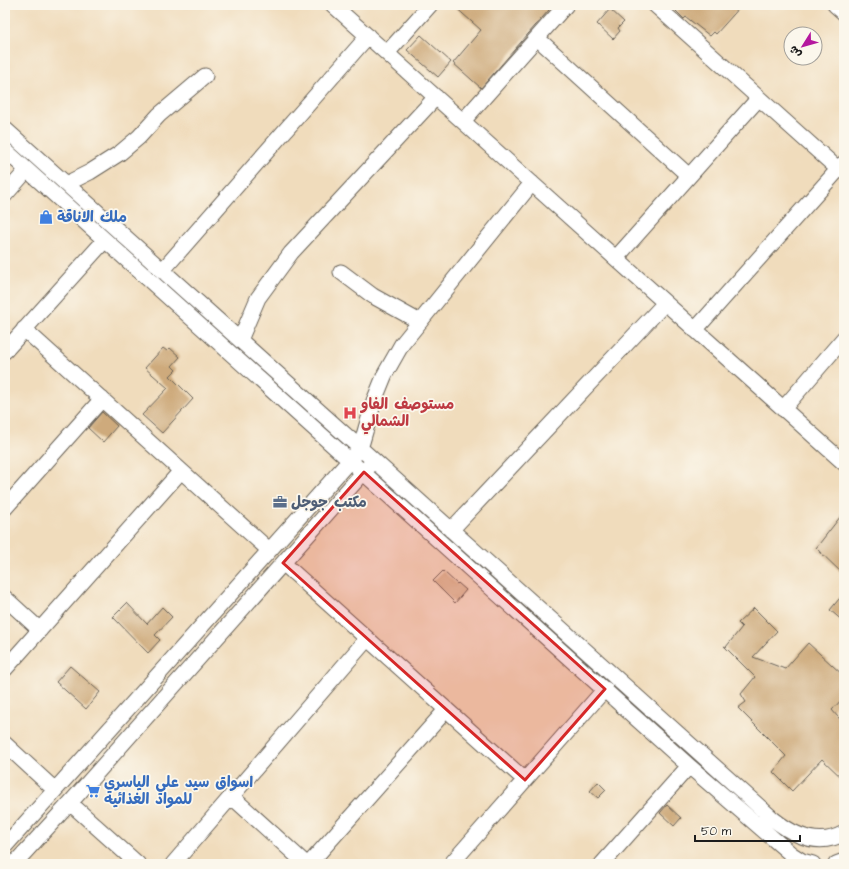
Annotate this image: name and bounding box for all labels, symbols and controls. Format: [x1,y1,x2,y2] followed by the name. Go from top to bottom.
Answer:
[783,26,823,66] north arrow
[786,42,805,61] text: ش
[57,207,127,228] place label: ملك الاناقة
[38,209,54,225] shop icon: ملك الاناقة
[359,394,454,435] place label: مستوصف الفاو الشمالي
[342,405,358,421] hospital icon: مستوصف الفاو الشمالي
[291,492,367,513] place label: مكتب جوجل
[272,494,288,510] office icon: مكتب جوجل
[104,772,253,810] place label: اسواق سيد علي الياسري للمواد الغذائيه
[85,783,101,799] supermarket icon: اسواق سيد علي الياسري للمواد الغذائيه
[695,817,800,843] scale bar
[701,823,732,840] text: 50 m

